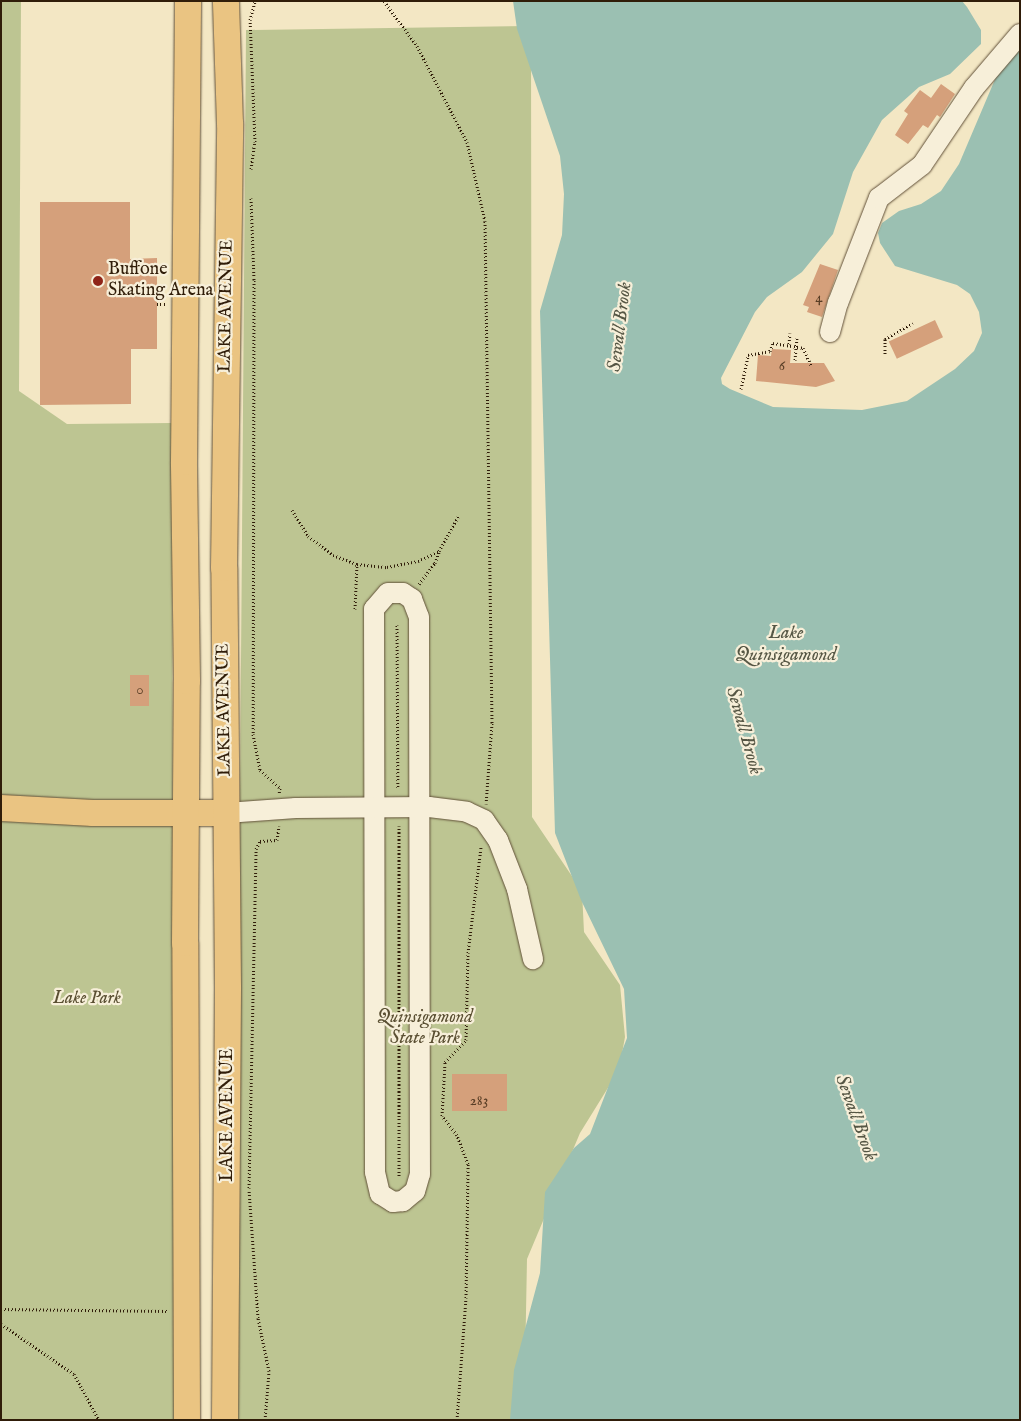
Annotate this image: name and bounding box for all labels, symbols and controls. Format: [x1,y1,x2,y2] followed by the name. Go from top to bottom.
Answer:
[215,239,239,373] street label: LAKE AVENUE
[108,260,213,302] place label: Buffone Skating Arena
[92,275,104,287] marker: Buffone Skating Arena
[604,281,638,373] water label: Sewall Brook
[815,289,823,307] house number: 4
[779,357,785,375] house number: 6
[736,623,836,667] water label: Lake Quinsigamond
[213,643,237,777] street label: LAKE AVENUE
[136,681,144,699] house number: 0
[720,685,766,777] water label: Sewall Brook
[53,988,121,1010] park label: Lake Park
[377,1008,473,1050] park label: Quinsigamond State Park
[217,1048,239,1182] street label: LAKE AVENUE
[829,1072,881,1164] water label: Sewall Brook
[470,1092,488,1110] house number: 283

